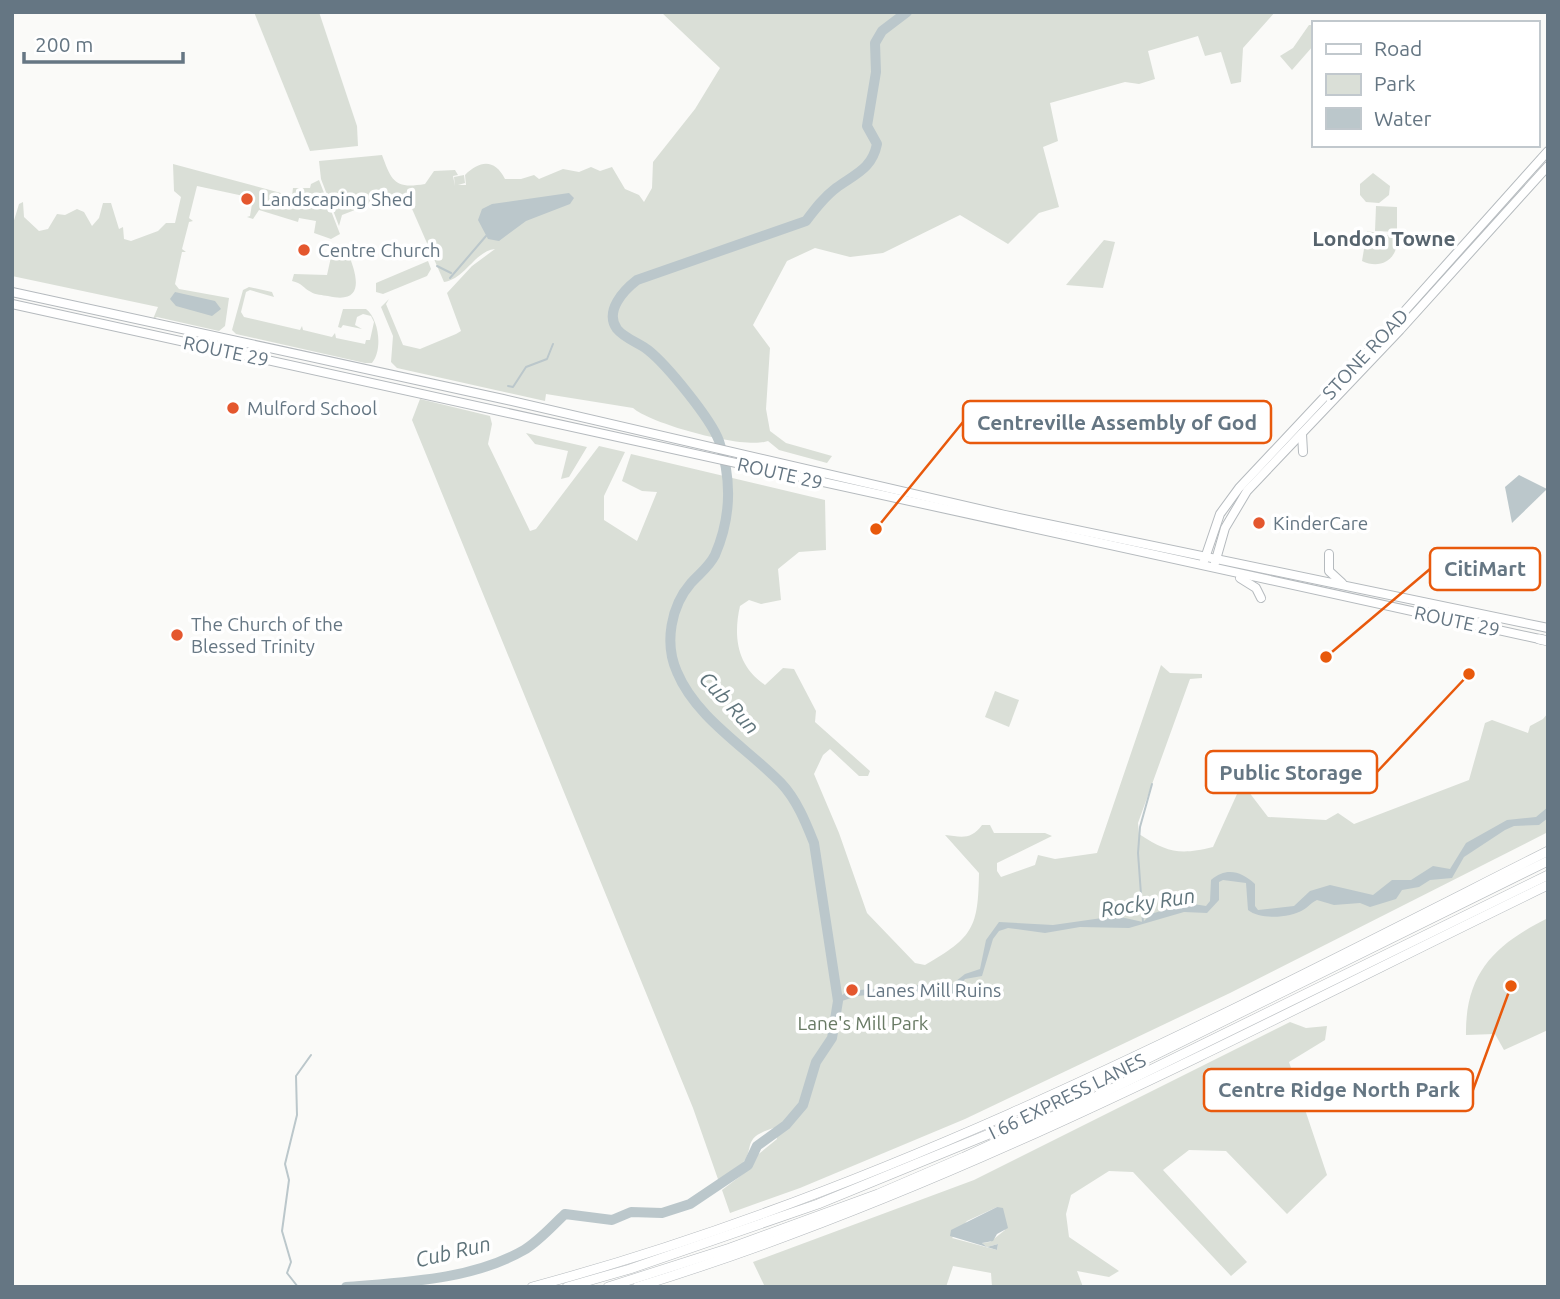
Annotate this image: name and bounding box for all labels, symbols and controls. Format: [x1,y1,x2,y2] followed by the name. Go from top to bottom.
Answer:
[24,21,184,65] scale bar
[1312,21,1539,147] legend
[35,32,93,56] text: 200 m
[1374,36,1422,60] text: Road
[1374,71,1416,95] text: Park
[1374,106,1432,130] text: Water
[261,188,413,210] place label: Landscaping Shed
[239,191,255,207] marker: Landscaping Shed
[1312,226,1456,250] district label: London Towne
[318,239,441,261] place label: Centre Church
[296,242,312,258] marker: Centre Church
[1318,304,1412,404] street label: STONE ROAD
[181,331,271,371] street label: ROUTE 29
[247,397,377,419] place label: Mulford School
[225,400,241,416] marker: Mulford School
[963,401,1271,443] callout: Centreville Assembly of God
[977,410,1257,434] text: Centreville Assembly of God
[735,453,825,493] street label: ROUTE 29
[1273,512,1368,534] place label: KinderCare
[1251,515,1267,531] marker: KinderCare
[1430,548,1540,590] callout: CitiMart
[1444,556,1526,580] text: CitiMart
[1412,601,1502,641] street label: ROUTE 29
[191,613,343,657] place label: The Church of the Blessed Trinity
[169,627,185,643] marker: The Church of the Blessed Trinity
[695,666,765,739] water label: Cub Run
[1206,751,1377,793] callout: Public Storage
[1219,760,1363,784] text: Public Storage
[1099,883,1197,921] water label: Rocky Run
[866,979,1001,1001] place label: Lanes Mill Ruins
[844,982,860,998] marker: Lanes Mill Ruins
[798,1012,929,1034] park label: Lane's Mill Park
[985,1048,1149,1144] street label: I 66 EXPRESS LANES
[1204,1069,1473,1111] callout: Centre Ridge North Park
[1218,1077,1460,1101] text: Centre Ridge North Park
[413,1231,493,1271] water label: Cub Run

